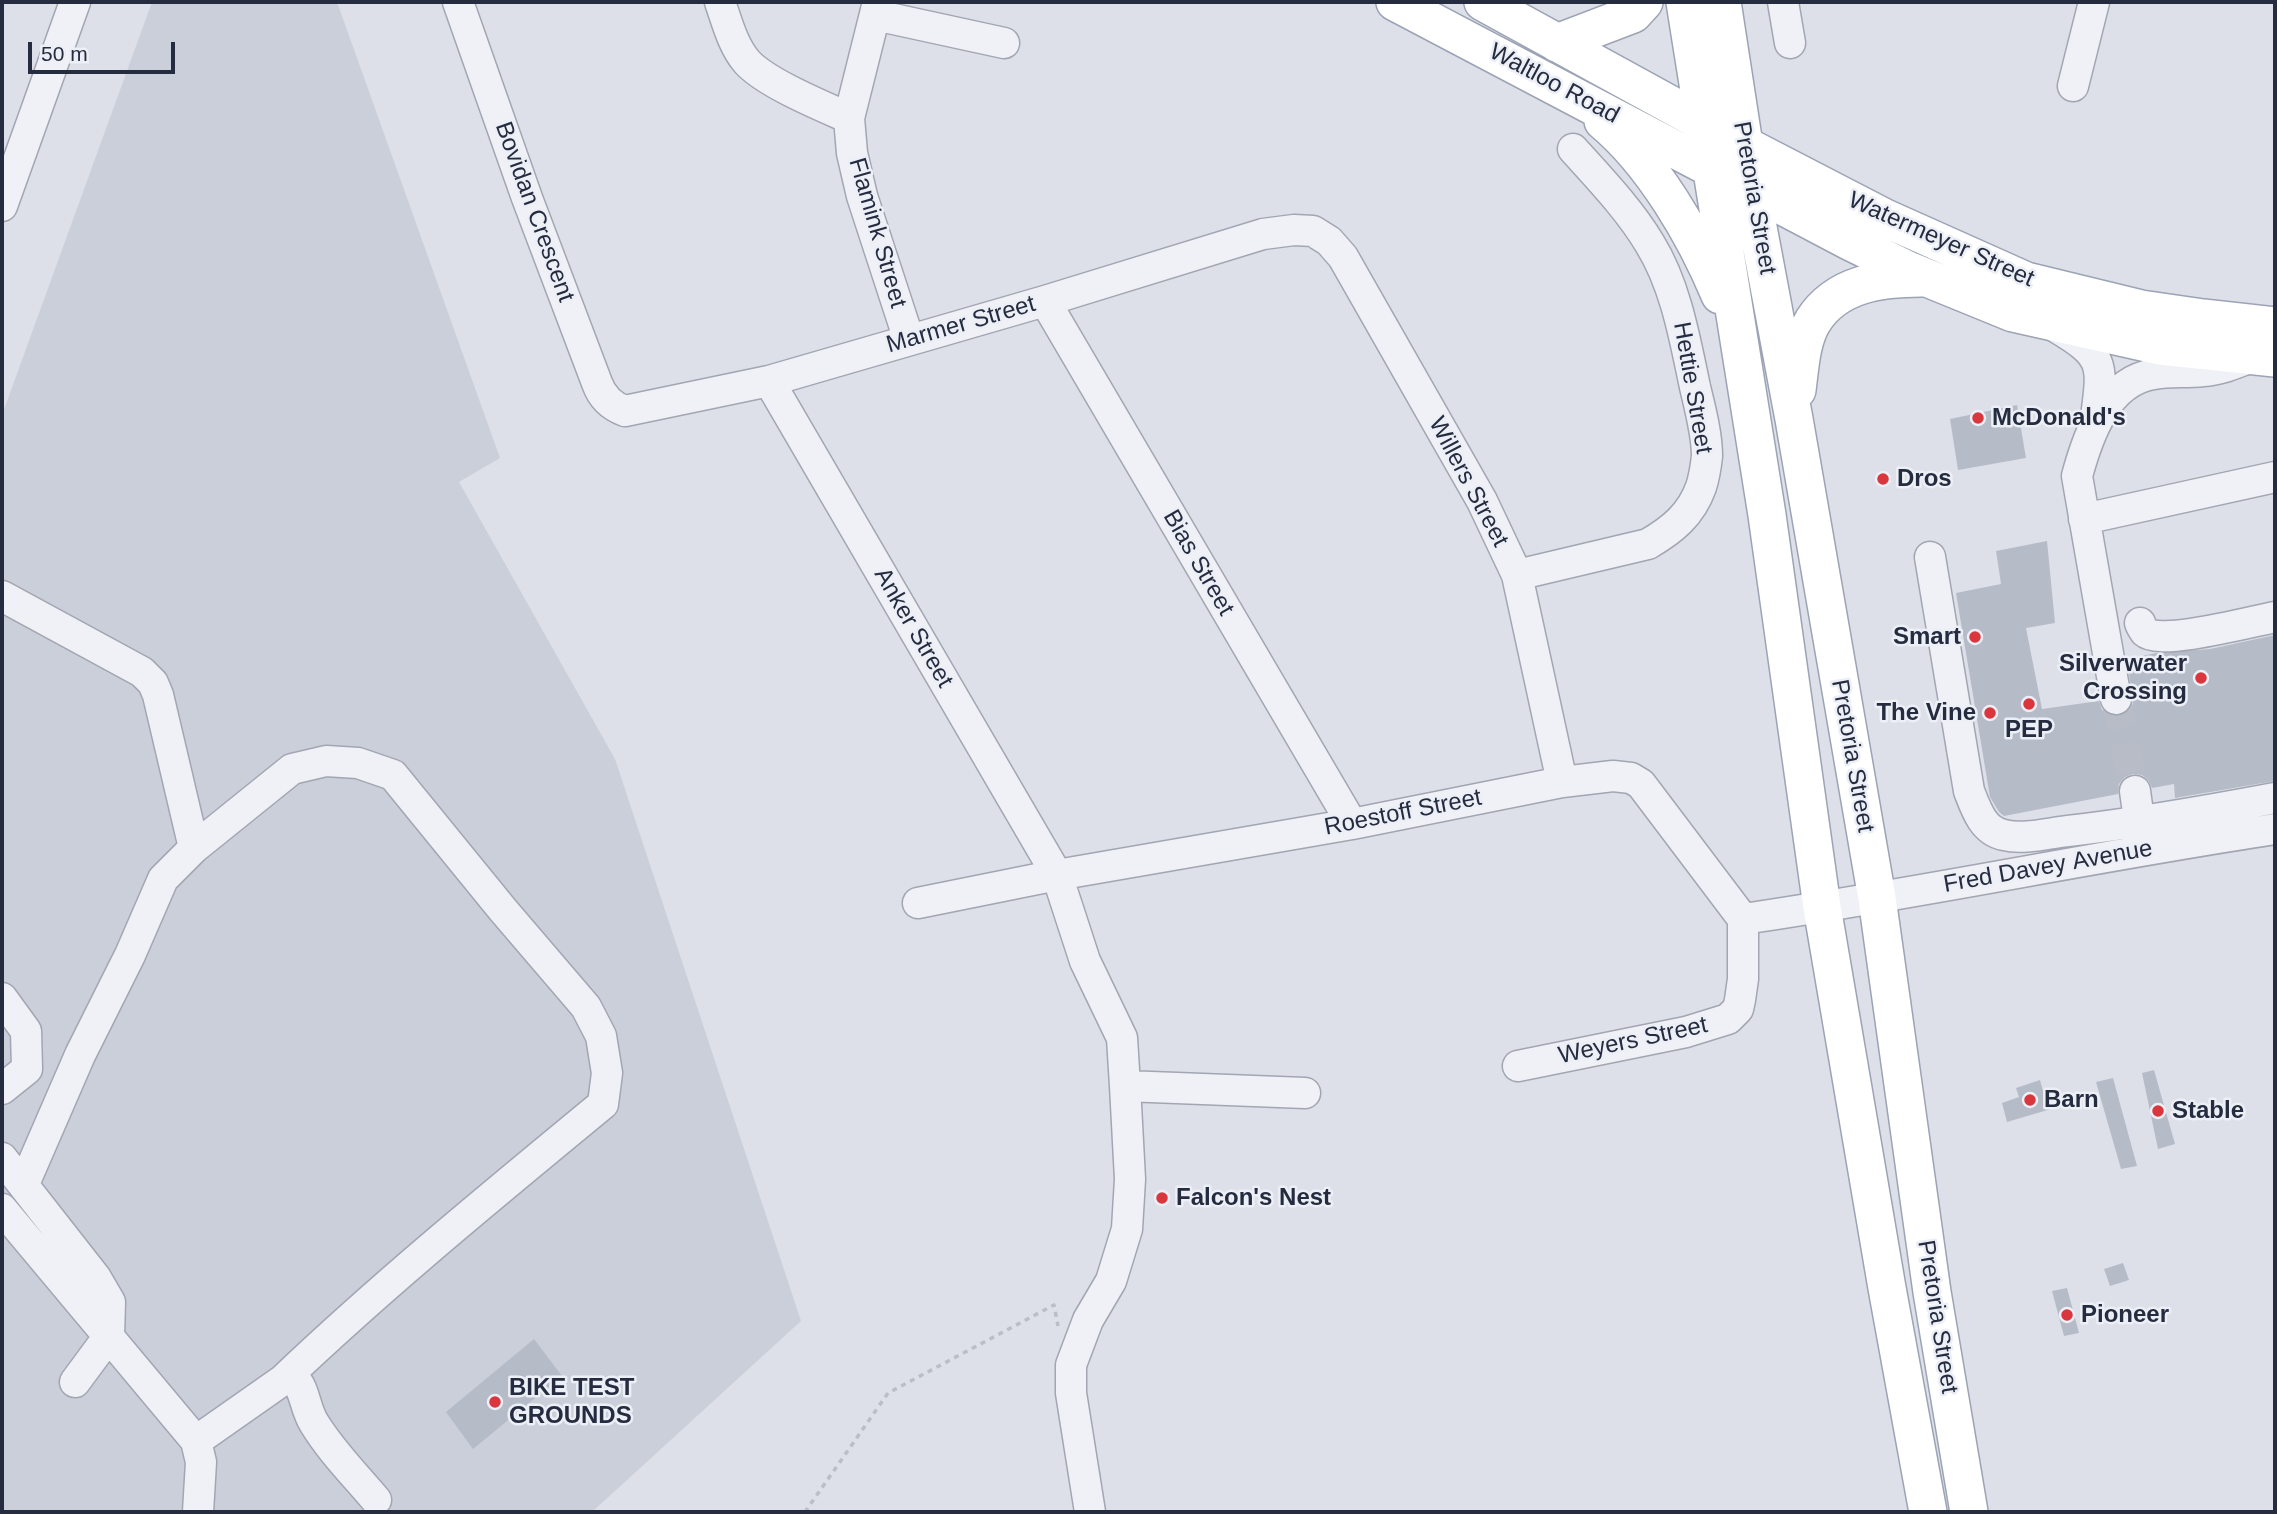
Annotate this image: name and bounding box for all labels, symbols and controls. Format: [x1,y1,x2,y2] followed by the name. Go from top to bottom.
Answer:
[32,28,178,72] scale bar
[1484,38,1624,130] street label: Waltloo Road
[41,42,88,65] text: 50 m
[488,118,580,306] street label: Bovidan Crescent
[1726,119,1782,277] street label: Pretoria Street
[842,155,912,311] street label: Flamink Street
[1844,186,2038,294] street label: Watermeyer Street
[883,290,1039,360] street label: Marmer Street
[1666,320,1718,456] street label: Hettie Street
[1992,404,2126,432] place label: McDonald's
[1970,410,1986,426] marker: McDonald's
[1422,412,1514,552] street label: Willers Street
[1897,465,1952,493] place label: Dros
[1875,471,1891,487] marker: Dros
[1156,505,1240,621] street label: Bias Street
[867,563,959,693] street label: Anker Street
[1893,623,1961,651] place label: Smart
[1967,629,1983,645] marker: Smart
[2059,650,2187,706] place label: Silverwater Crossing
[2193,670,2209,686] marker: Silverwater Crossing
[1824,677,1880,835] street label: Pretoria Street
[2021,696,2037,712] marker: PEP
[1876,699,1976,727] place label: The Vine
[1982,705,1998,721] marker: The Vine
[2005,716,2053,744] place label: PEP
[1322,784,1484,842] street label: Roestoff Street
[1941,834,2155,900] street label: Fred Davey Avenue
[1556,1011,1710,1071] street label: Weyers Street
[2044,1086,2099,1114] place label: Barn
[2022,1092,2038,1108] marker: Barn
[2172,1097,2244,1125] place label: Stable
[2150,1103,2166,1119] marker: Stable
[1176,1184,1331,1212] place label: Falcon's Nest
[1154,1190,1170,1206] marker: Falcon's Nest
[1911,1238,1963,1396] street label: Pretoria Street
[2081,1301,2169,1329] place label: Pioneer
[2059,1307,2075,1323] marker: Pioneer
[509,1374,634,1430] place label: BIKE TEST GROUNDS
[487,1394,503,1410] marker: BIKE TEST GROUNDS

